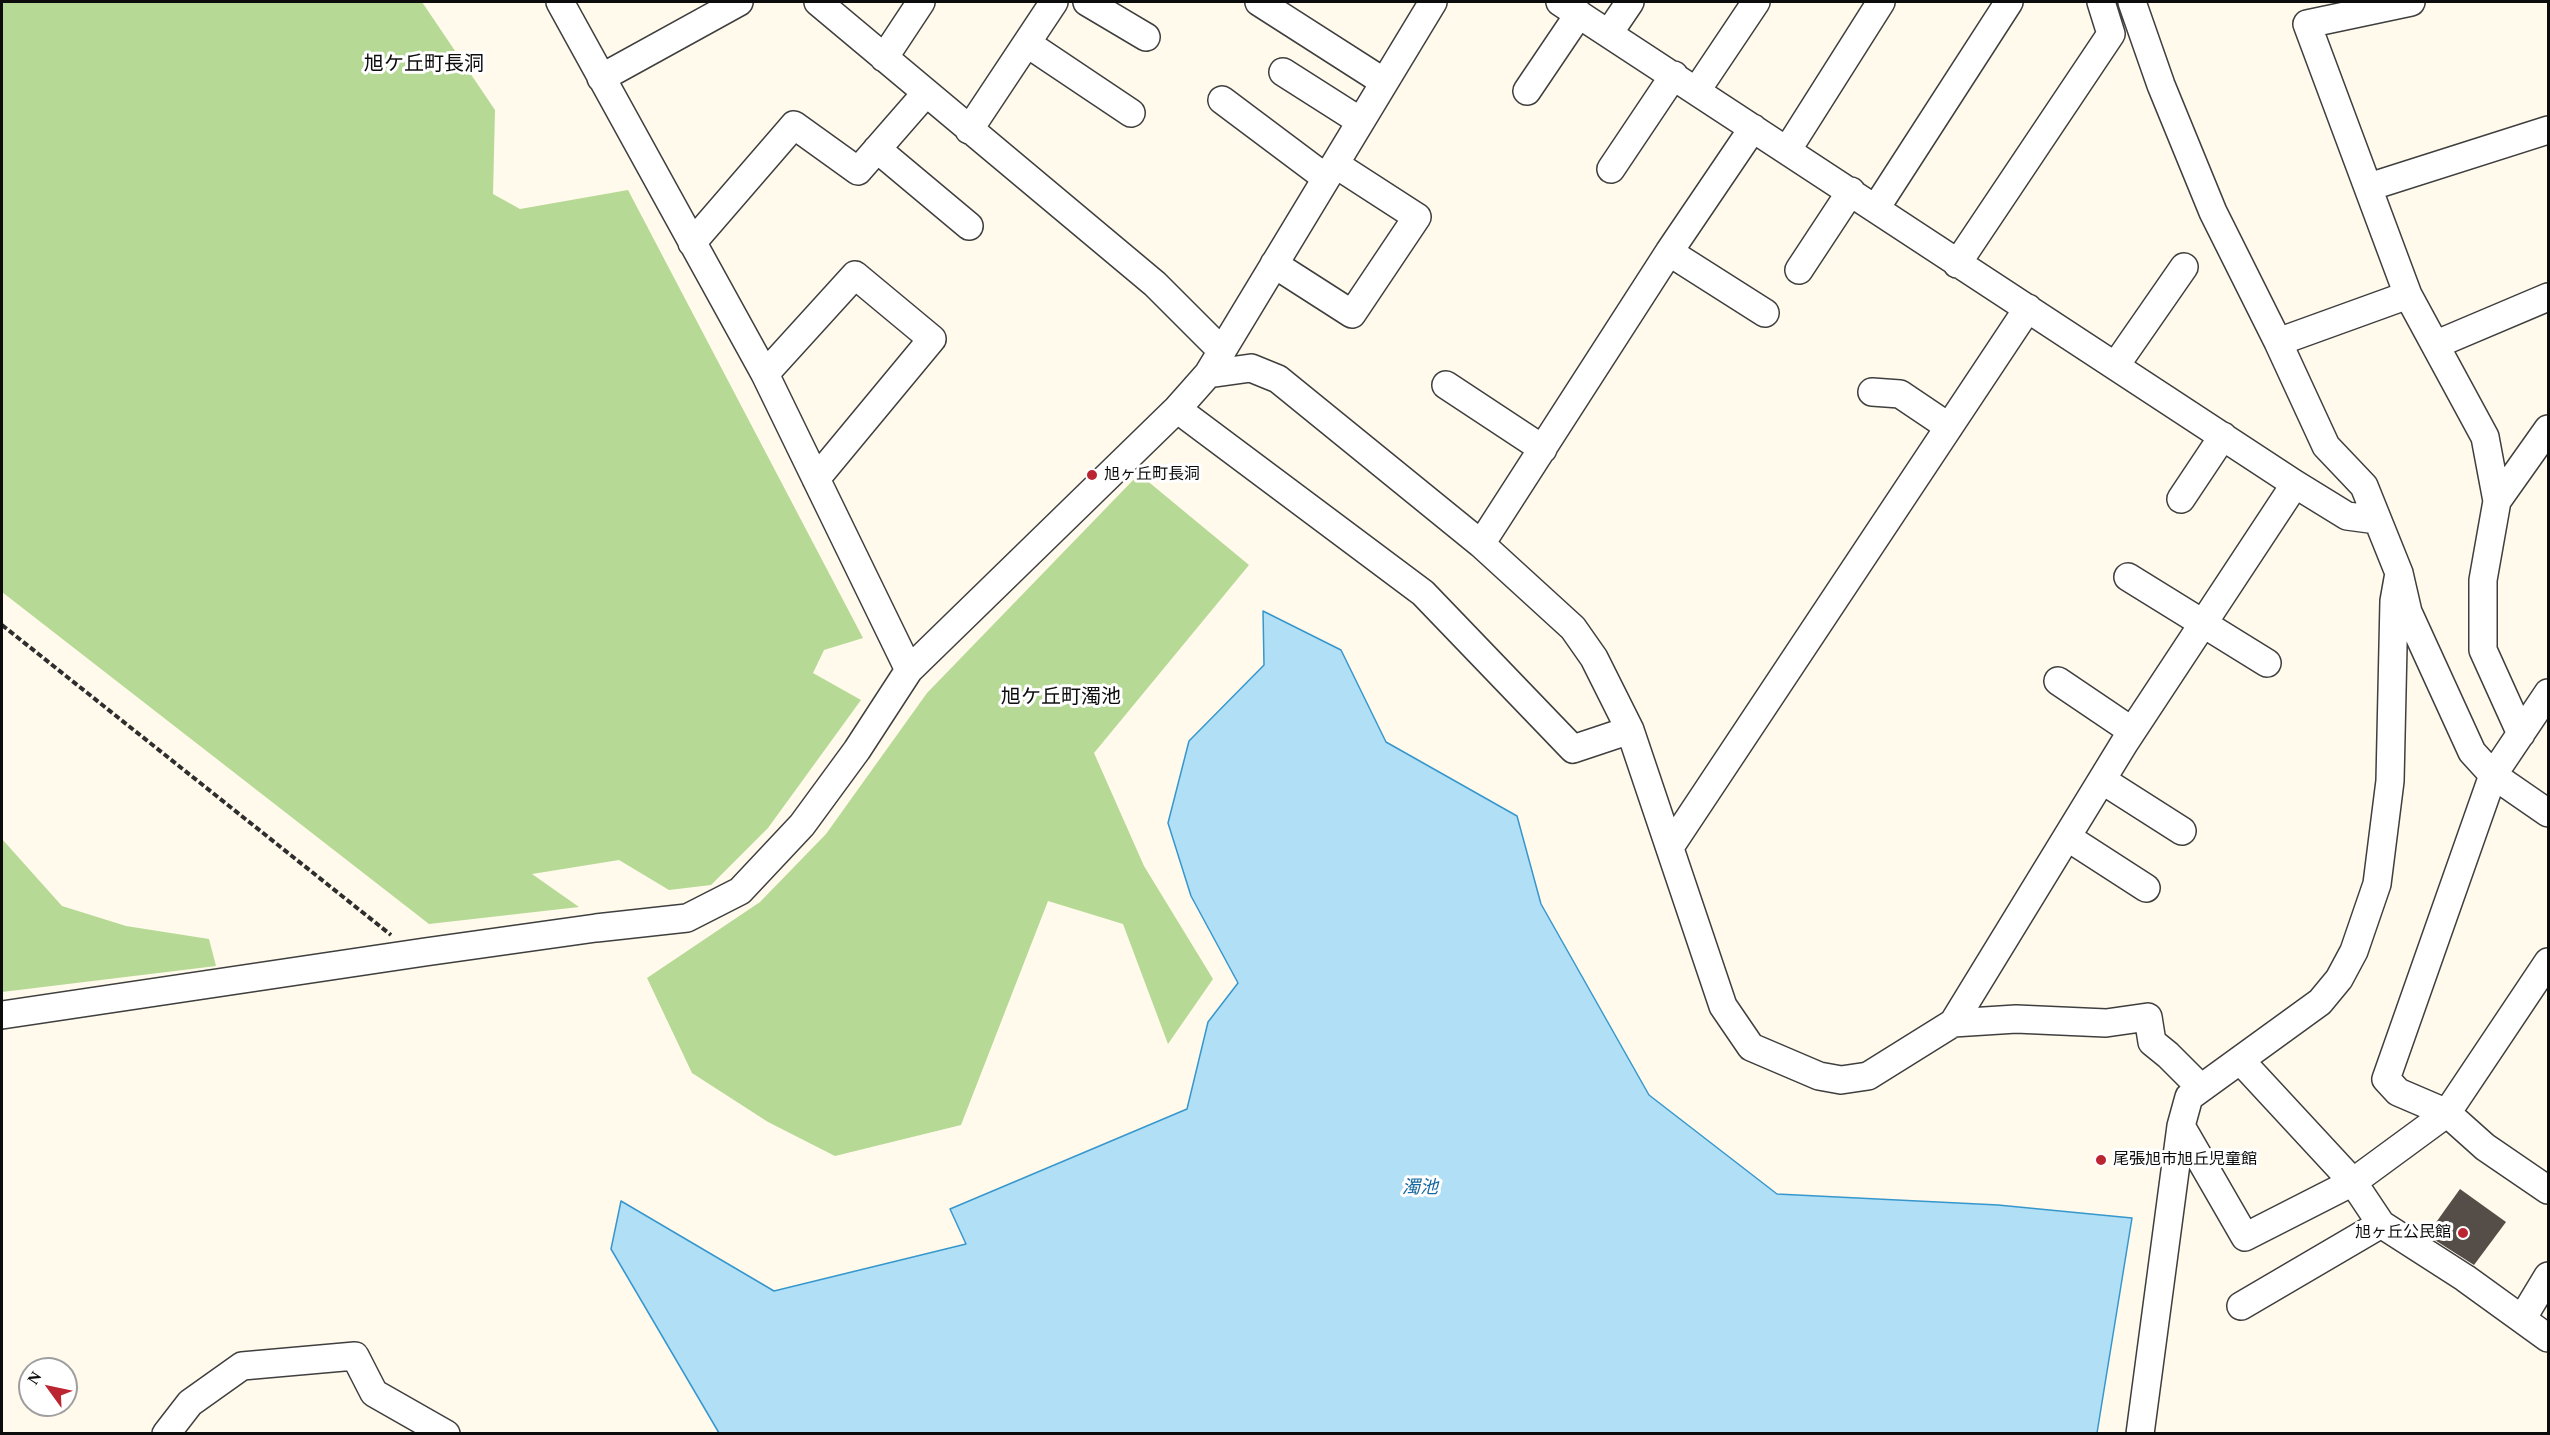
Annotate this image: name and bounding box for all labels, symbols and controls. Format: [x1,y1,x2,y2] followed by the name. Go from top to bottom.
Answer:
[364,53,484,77] district label: 旭ケ丘町長洞
[1104,465,1200,485] place label: 旭ヶ丘町長洞
[1085,468,1099,482] marker: 旭ヶ丘町長洞
[1001,686,1121,710] district label: 旭ケ丘町濁池
[2113,1150,2257,1170] place label: 尾張旭市旭丘児童館
[2094,1153,2108,1167] marker: 尾張旭市旭丘児童館
[1402,1177,1438,1199] water label: 濁池
[2355,1223,2451,1243] place label: 旭ヶ丘公民館
[2456,1226,2470,1240] marker: 旭ヶ丘公民館
[18,1357,78,1417] north arrow
[24,1369,44,1387] text: N

